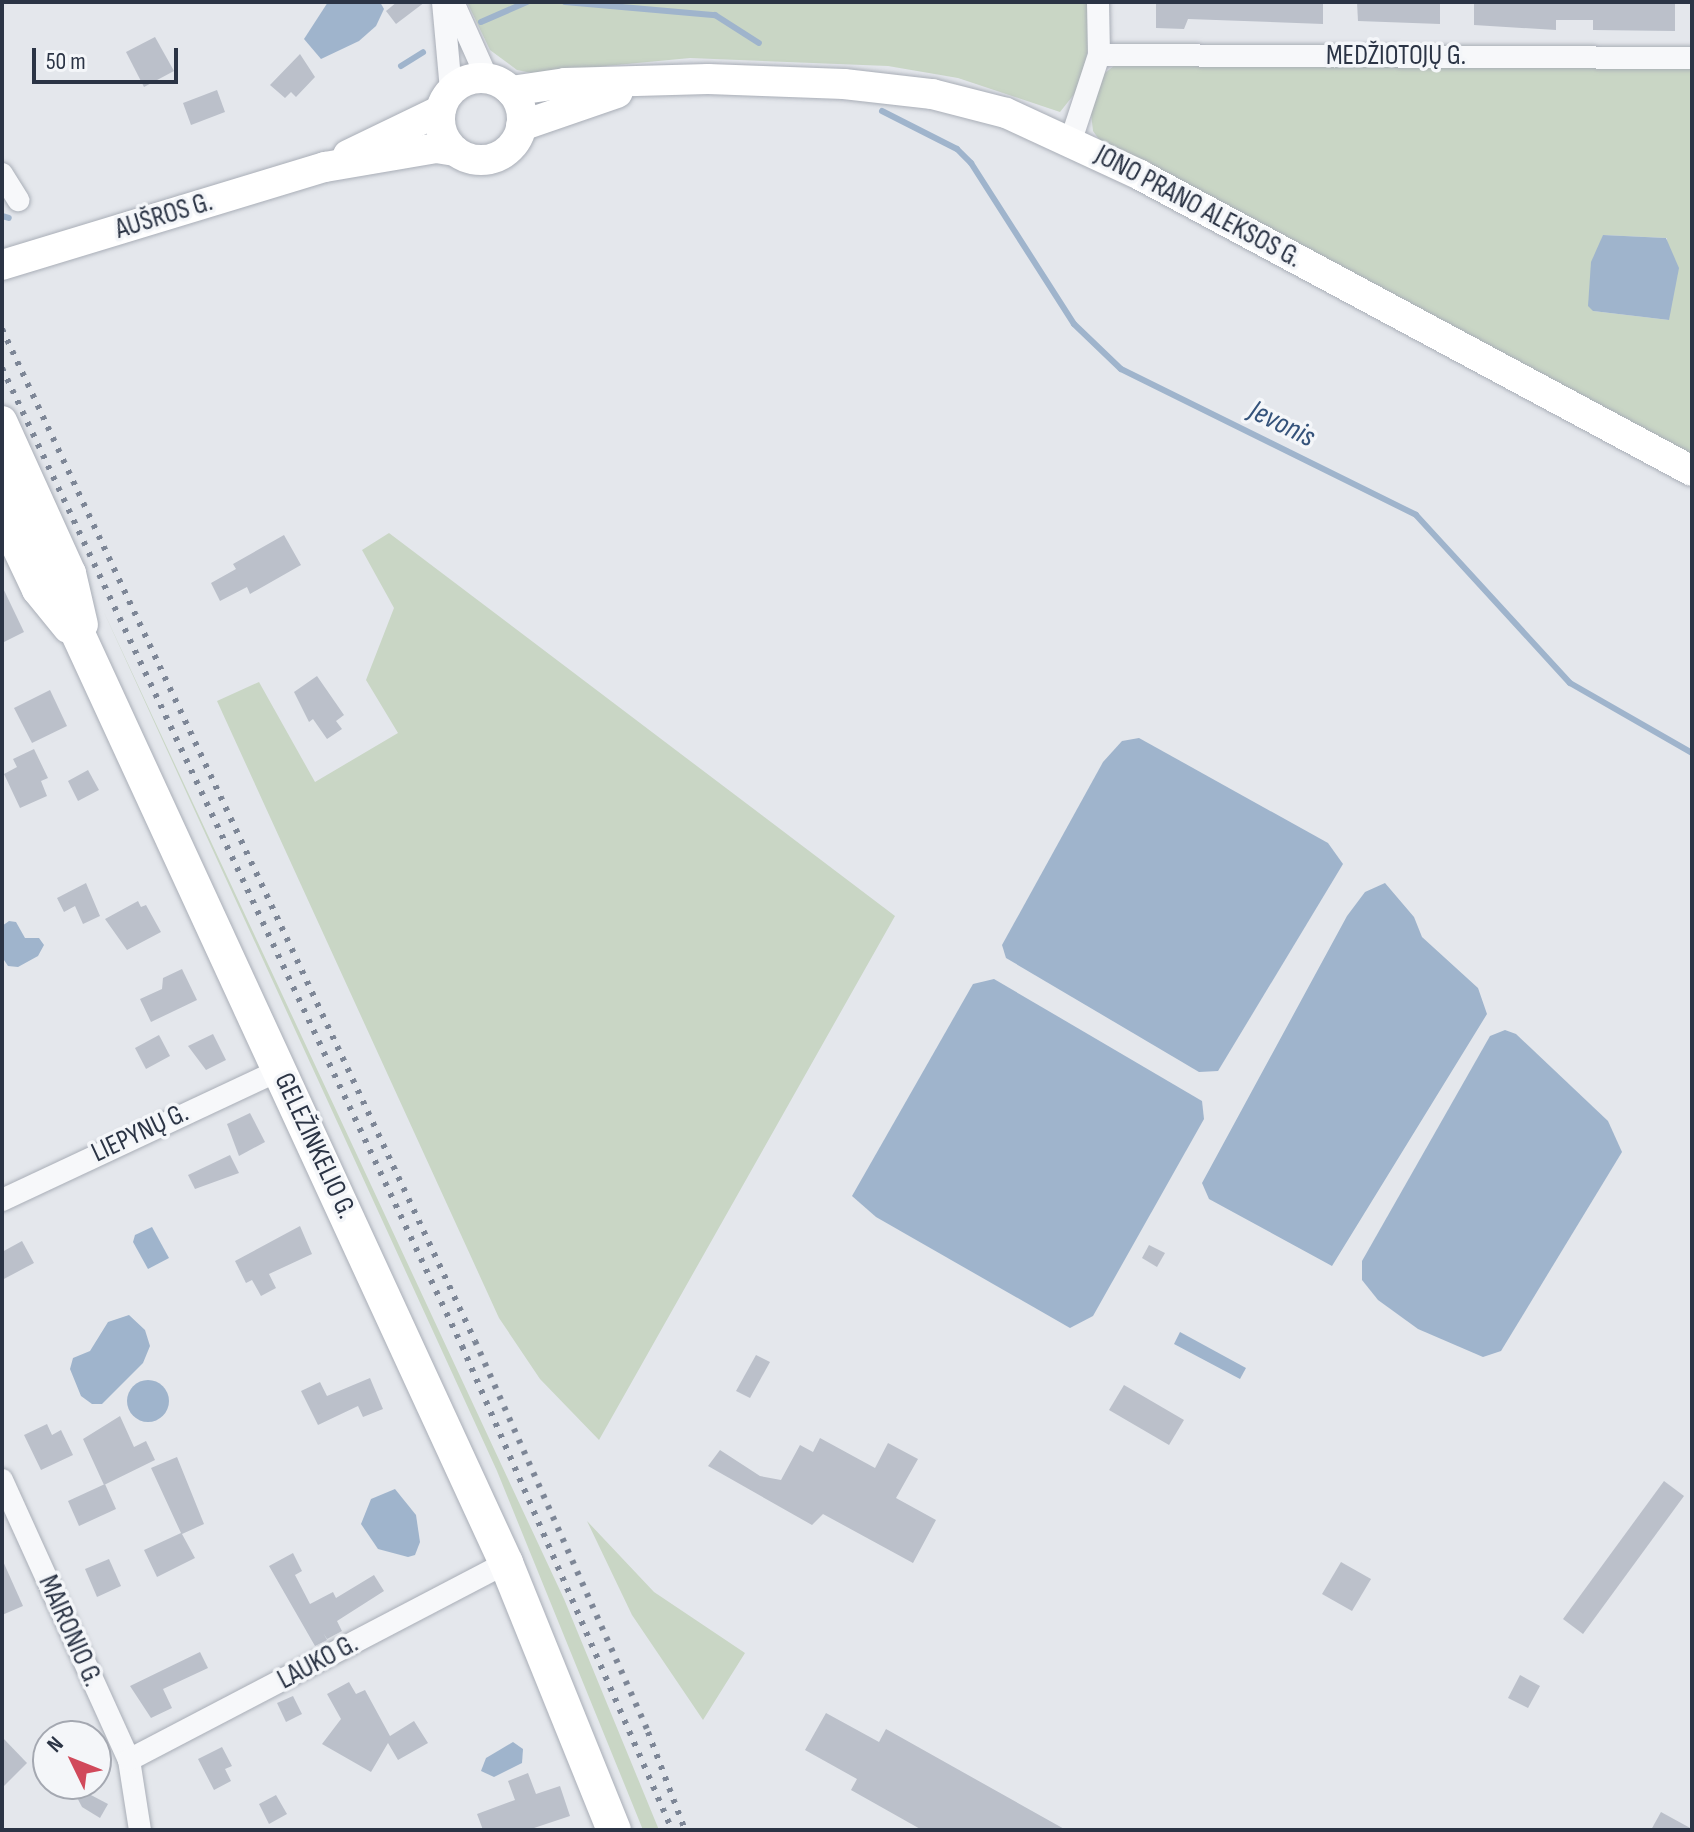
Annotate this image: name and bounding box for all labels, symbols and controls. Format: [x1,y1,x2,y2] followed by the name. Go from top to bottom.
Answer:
[36,32,182,82] scale bar
[1326,39,1466,73] street label: MEDŽIOTOJŲ G.
[46,47,86,76] text: 50 m
[1089,138,1307,276] street label: JONO PRANO ALEKSOS G.
[111,185,217,247] street label: AUŠROS G.
[1243,393,1321,455] water label: Jevonis
[267,1068,363,1224] street label: GELEŽINKELIO G.
[86,1096,194,1170] street label: LIEPYNŲ G.
[31,1570,109,1692] street label: MAIRONIO G.
[272,1627,364,1697] street label: LAUKO G.
[32,1720,112,1800] north arrow
[42,1731,69,1758] text: N

